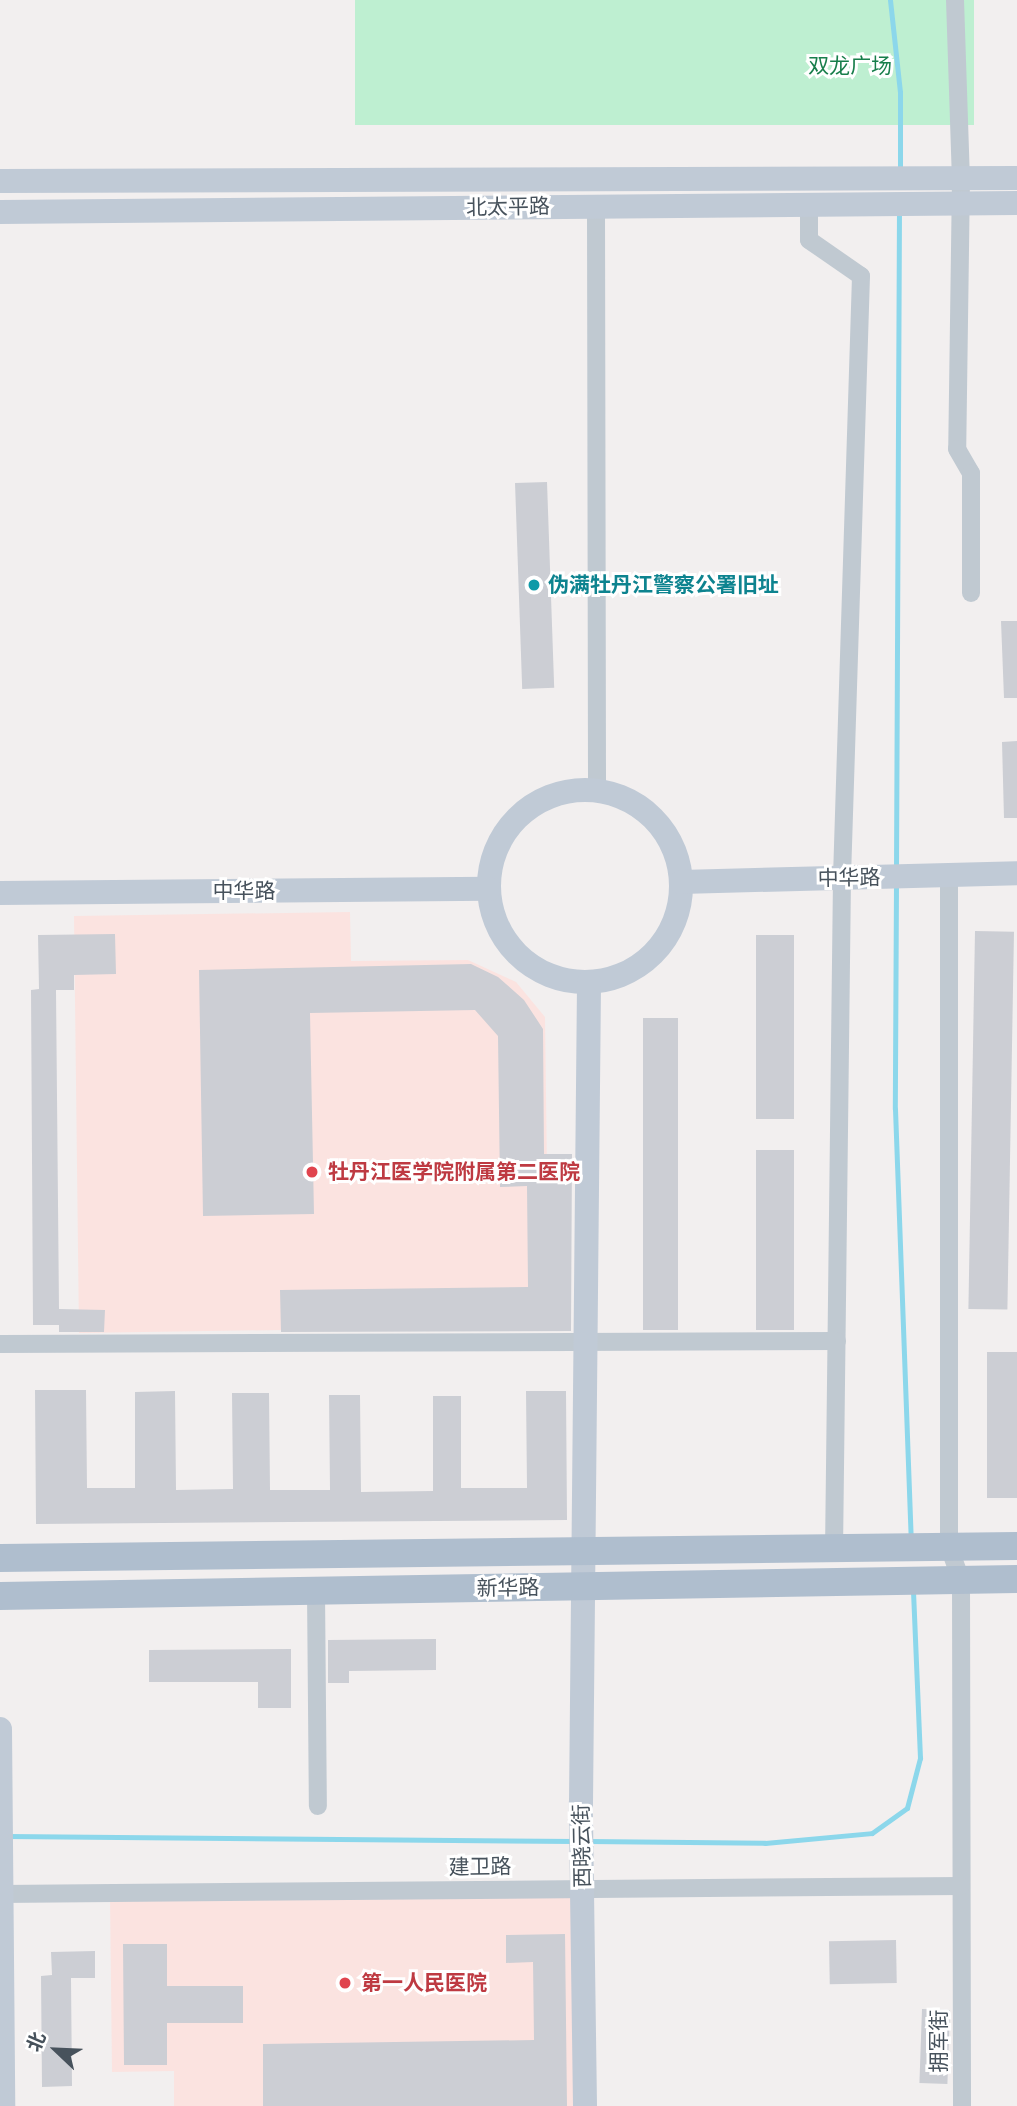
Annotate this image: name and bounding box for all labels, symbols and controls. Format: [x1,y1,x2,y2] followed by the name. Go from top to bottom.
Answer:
[808,53,892,79] park label: 双龙广场
[466,194,550,220] street label: 北太平路
[548,572,779,598] place label: 伪满牡丹江警察公署旧址
[526,577,542,593] marker: 伪满牡丹江警察公署旧址
[817,865,881,891] street label: 中华路
[213,878,275,904] street label: 中华路
[328,1159,580,1185] place label: 牡丹江医学院附属第二医院
[302,1162,322,1182] marker: 牡丹江医学院附属第二医院
[476,1575,540,1601] street label: 新华路
[569,1804,595,1888] street label: 西晓云街
[448,1854,512,1880] street label: 建卫路
[361,1970,487,1996] place label: 第一人民医院
[335,1973,355,1993] marker: 第一人民医院
[926,2010,952,2072] street label: 拥军街
[21,2015,91,2085] north arrow
[23,2029,50,2054] text: 北

